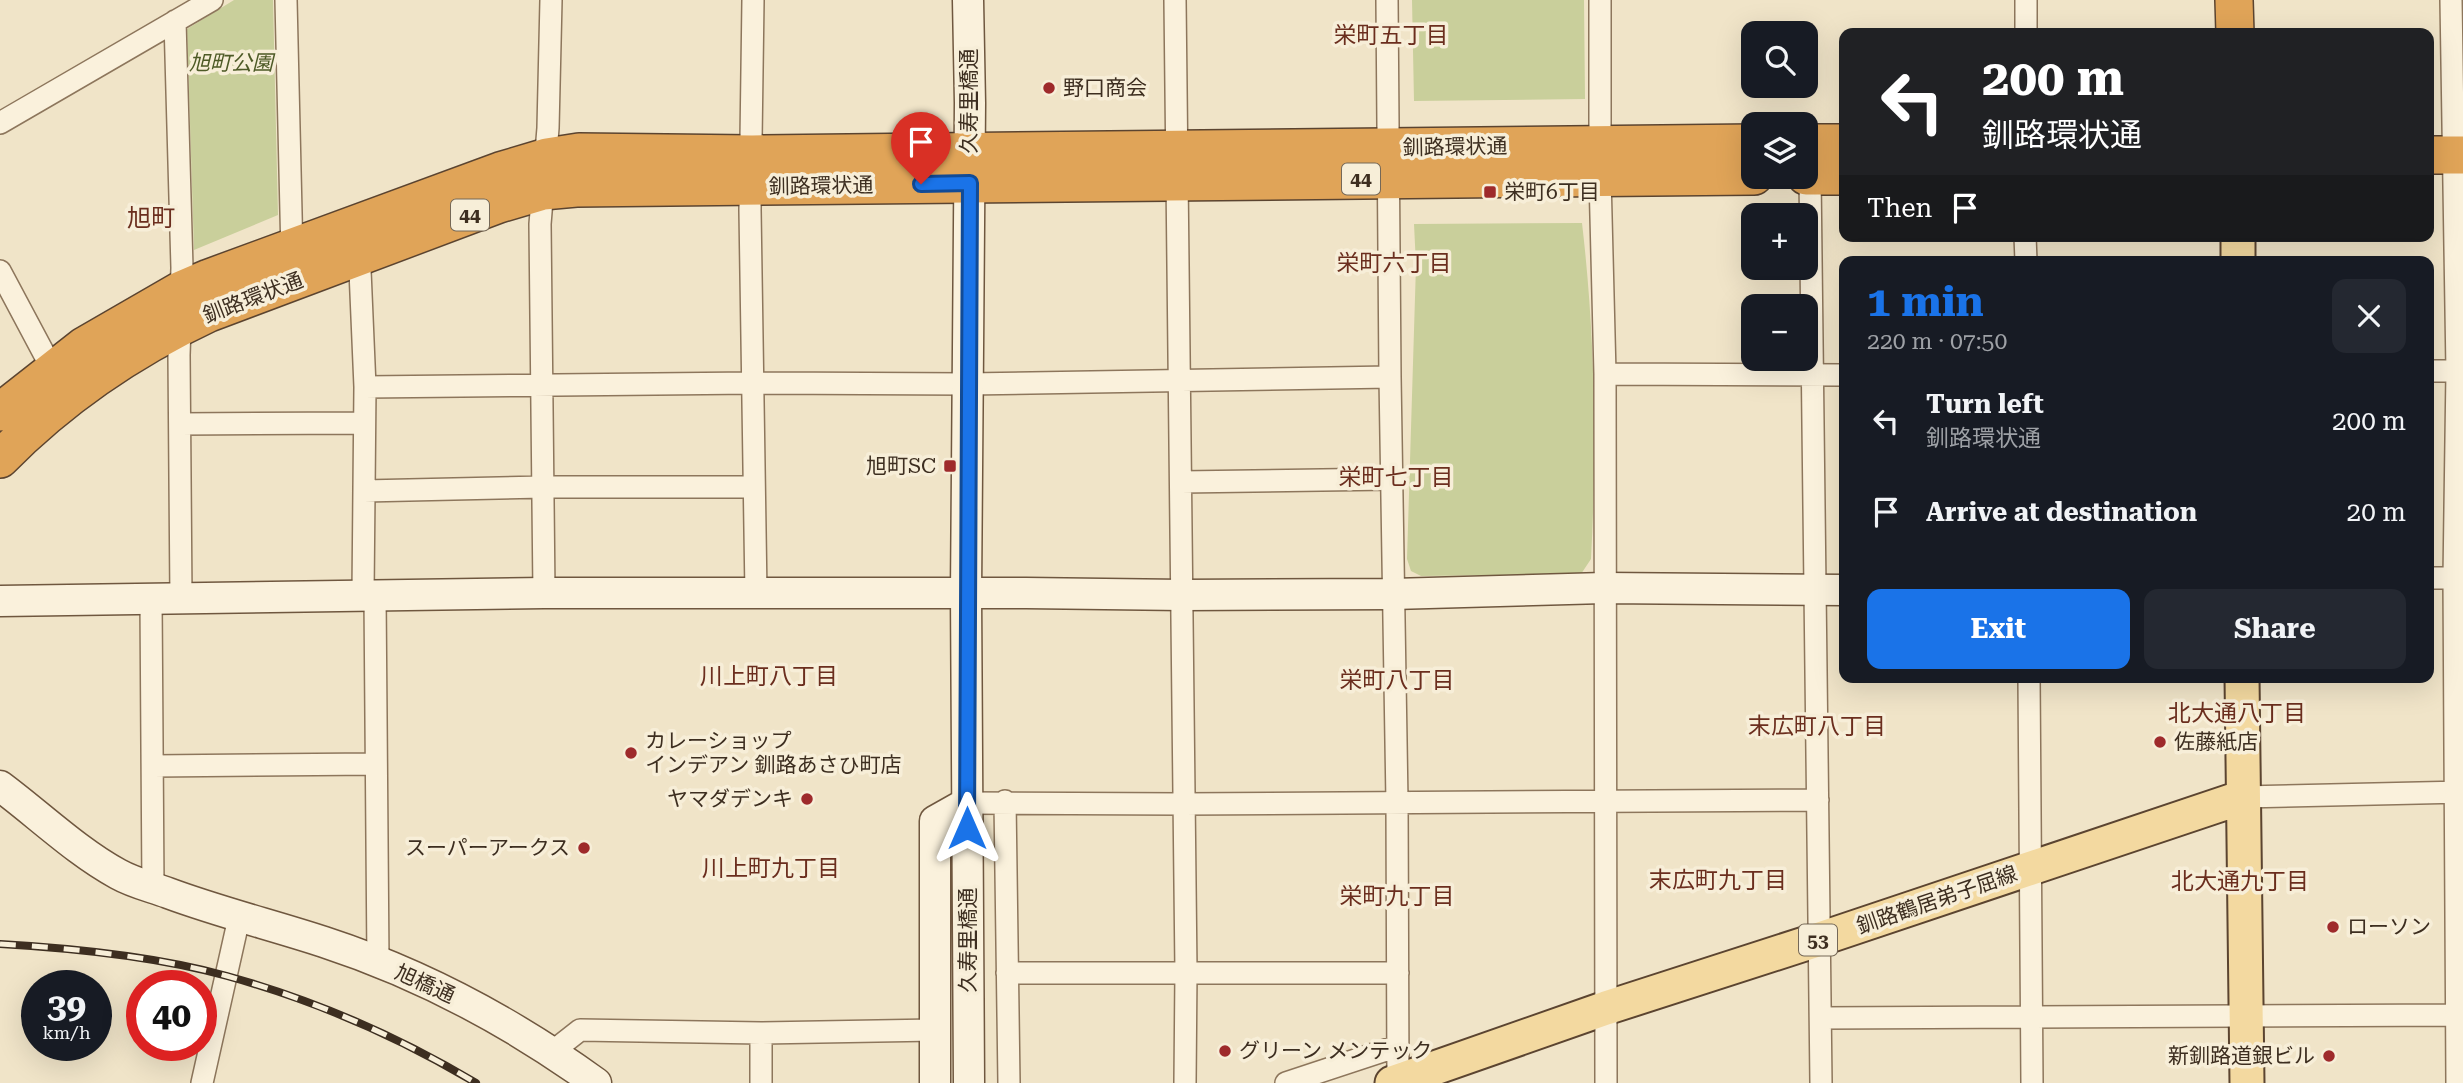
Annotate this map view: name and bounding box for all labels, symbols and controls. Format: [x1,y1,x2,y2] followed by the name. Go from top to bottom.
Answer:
[1741,21,1818,371] map controls
[1741,21,1818,98] button: search
[1334,22,1449,49] district label: 栄町五丁目
[957,49,981,154] street label: 久寿里橋通
[1982,50,2124,107] text: 200 m
[189,51,276,75] park label: 旭町公園
[1867,56,1958,147] icon: left
[1063,76,1147,100] place label: 野口商会
[1041,80,1057,96] marker: 野口商会
[891,112,951,184] pin
[1741,112,1818,189] button: layers
[1982,116,2142,154] text: 釧路環状通
[902,123,940,161] icon: arrive
[1402,134,1508,160] street label: 釧路環状通
[1342,164,1380,195] road number: 44
[768,173,874,199] street label: 釧路環状通
[1504,180,1600,204] place label: 栄町6丁目
[1482,184,1498,200] marker: 栄町6丁目
[1946,189,1984,227] icon: arrive
[1867,193,1932,223] text: Then
[451,200,489,230] road number: 44
[1741,203,1818,280] button: +
[127,204,175,232] district label: 旭町
[1337,250,1452,277] district label: 栄町六丁目
[200,268,306,328] street label: 釧路環状通
[1867,277,1984,326] text: 1 min
[2332,279,2406,353] button: close
[1741,294,1818,371] button: −
[1867,328,2007,355] text: 220 m · 07:50
[1926,389,2044,419] text: Turn left
[1867,402,1905,440] icon: left
[2332,406,2406,436] text: 200 m
[1926,425,2041,452] text: 釧路環状通
[866,454,936,478] place label: 旭町SC
[942,458,958,474] marker: 旭町SC
[1339,464,1454,491] district label: 栄町七丁目
[1867,493,1905,531] icon: arrive
[1926,497,2197,527] text: Arrive at destination
[2347,497,2406,527] text: 20 m
[1867,589,2130,669] button: Exit
[2144,589,2406,669] button: Share
[700,663,838,690] district label: 川上町八丁目
[1340,667,1455,694] district label: 栄町八丁目
[2168,700,2306,727] district label: 北大通八丁目
[1748,713,1886,740] district label: 末広町八丁目
[645,729,901,777] place label: カレーショップ インデアン 釧路あさひ町店
[2174,730,2258,754] place label: 佐藤紙店
[2152,734,2168,750] marker: 佐藤紙店
[623,745,639,761] marker: カレーショップ インデアン 釧路あさひ町店
[667,787,793,811] place label: ヤマダデンキ
[799,791,815,807] marker: ヤマダデンキ
[930,791,1004,865] position arrow
[405,836,570,860] place label: スーパーアークス
[576,840,592,856] marker: スーパーアークス
[702,855,840,882] district label: 川上町九丁目
[1854,861,2020,939] street label: 釧路鶴居弟子屈線
[1649,867,1787,894] district label: 末広町九丁目
[2171,868,2309,895] district label: 北大通九丁目
[1340,883,1455,910] district label: 栄町九丁目
[956,888,980,993] street label: 久寿里橋通
[2347,915,2431,939] place label: ローソン
[2325,919,2341,935] marker: ローソン
[1799,924,1837,956] road number: 53
[391,960,459,1008] street label: 旭橋通
[126,970,217,1061] speed limit sign: 40
[47,986,86,1027] text: 39
[42,1022,91,1043] text: km/h
[1239,1039,1432,1063] place label: グリーン メンテック
[1217,1043,1233,1059] marker: グリーン メンテック
[2168,1044,2315,1068] place label: 新釧路道銀ビル
[2321,1048,2337,1064] marker: 新釧路道銀ビル

